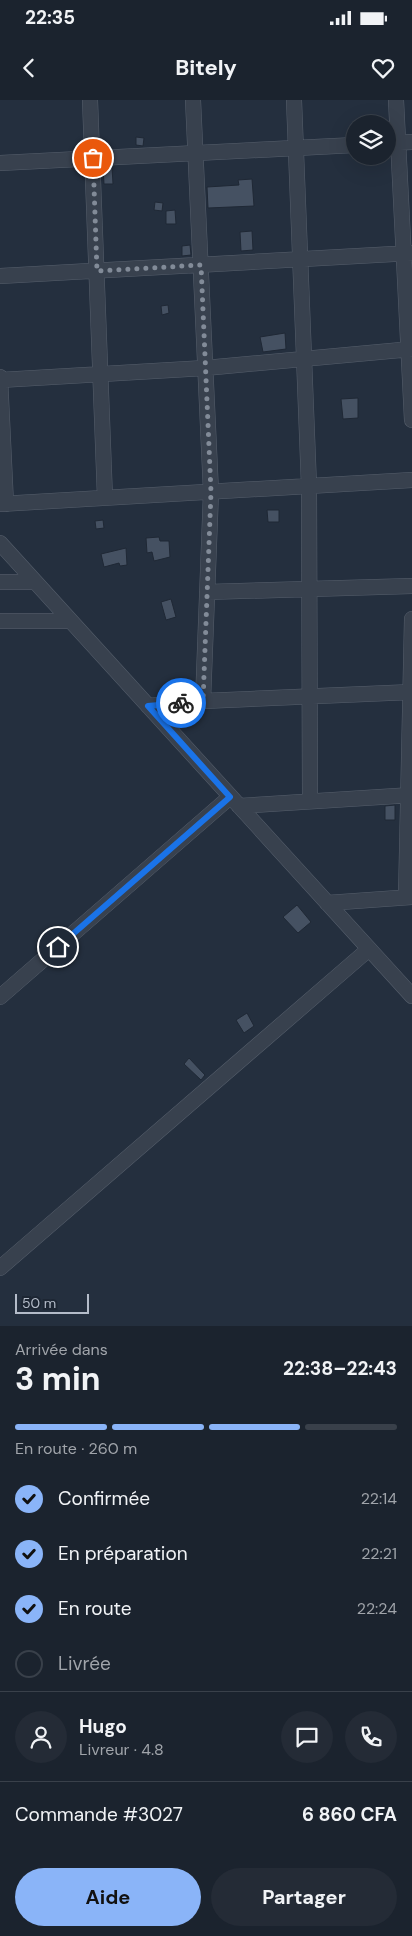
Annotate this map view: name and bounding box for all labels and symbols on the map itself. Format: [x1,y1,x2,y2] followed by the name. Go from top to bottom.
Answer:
[72,137,114,179] pin
[156,678,206,728] courier
[37,926,79,968] pin
[15,1291,89,1314] scale bar

